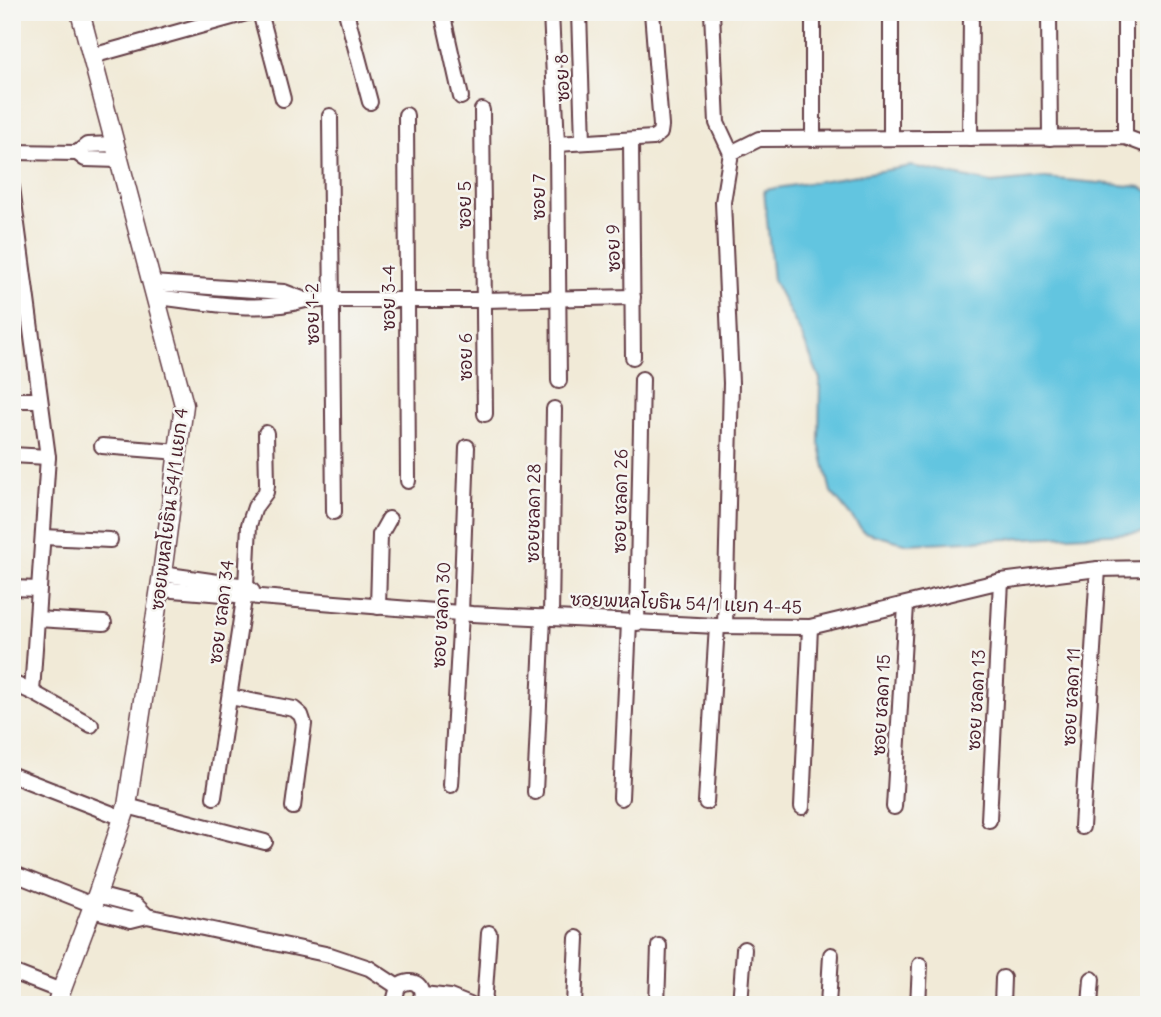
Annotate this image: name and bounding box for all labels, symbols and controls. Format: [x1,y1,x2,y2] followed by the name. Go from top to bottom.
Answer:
[550,54,574,102] street label: ซอย 8
[527,173,550,220] street label: ซอย 7
[453,181,476,229] street label: ซอย 5
[601,224,625,272] street label: ซอย 9
[377,265,400,331] street label: ซอย 3-4
[300,283,324,345] street label: ซอย 1-2
[454,333,477,381] street label: ซอย 6
[144,406,193,612] street label: ซอยพหลโยธิน 54/1 แยก 4
[608,449,632,553] street label: ซอย ชลดา 26
[521,463,545,563] street label: ซอยชลดา 28
[203,559,239,665] street label: ซอย ชลดา 34
[427,561,455,669] street label: ซอย ชลดา 30
[569,586,803,619] street label: ซอยพหลโยธิน 54/1 แยก 4-45
[1057,647,1085,747] street label: ซอย ชลดา 11
[962,649,990,751] street label: ซอย ชลดา 13
[867,654,895,756] street label: ซอย ชลดา 15

